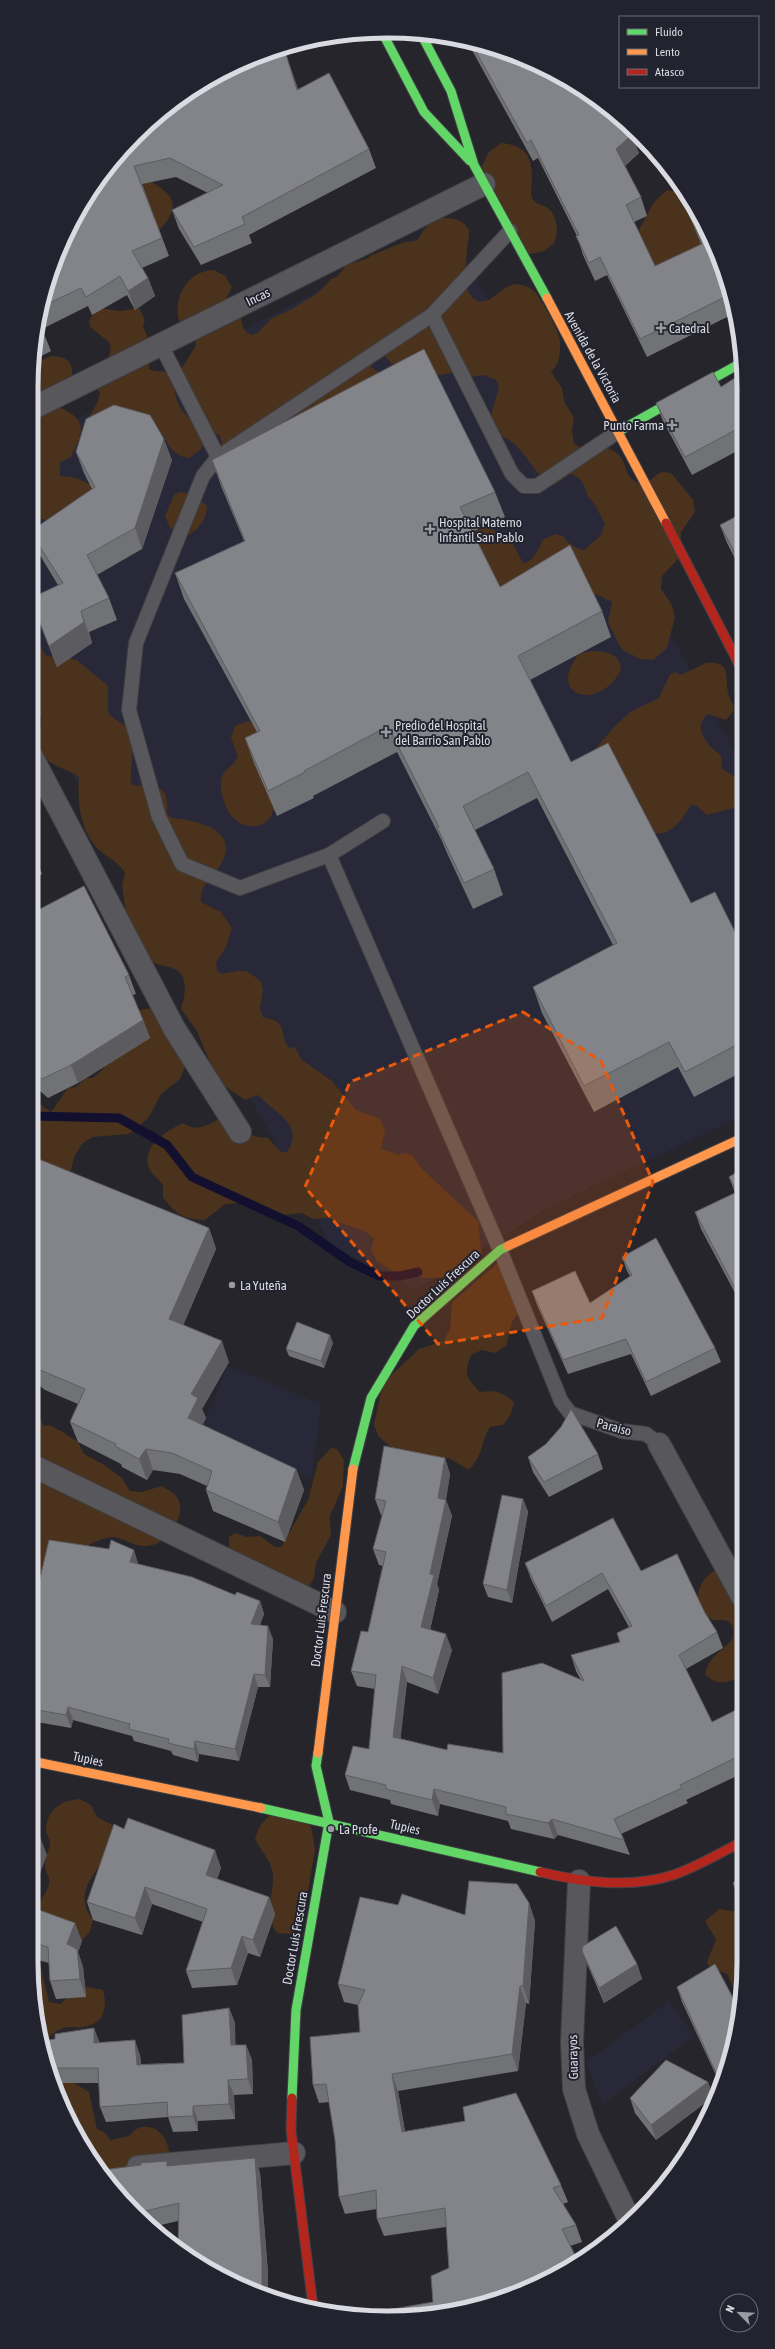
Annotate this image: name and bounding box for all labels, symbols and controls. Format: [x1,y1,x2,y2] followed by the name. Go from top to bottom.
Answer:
[619,16,759,88] legend
[655,25,683,39] text: Fluido
[655,45,680,59] text: Lento
[655,65,685,79] text: Atasco
[243,285,273,309] street label: Incas
[562,308,624,406] street label: Avenida de la Victoria
[669,321,710,336] place label: Catedral
[656,323,666,333] marker: Catedral
[603,418,664,433] place label: Punto Farma
[667,420,677,430] marker: Punto Farma
[439,515,524,545] place label: Hospital Materno Infantil San Pablo
[424,523,436,535] marker: Hospital Materno Infantil San Pablo
[395,718,490,748] place label: Predio del Hospital del Barrio San Pablo
[380,726,392,738] marker: Predio del Hospital del Barrio San Pablo
[403,1246,483,1322] street label: Doctor Luis Frescura
[240,1278,287,1293] place label: La Yuteña
[227,1280,237,1290] marker: La Yuteña
[595,1415,633,1439] street label: Paraíso
[308,1572,334,1668] street label: Doctor Luis Frescura
[71,1748,105,1770] street label: Tupies
[388,1816,422,1838] street label: Tupies
[339,1822,378,1837] place label: La Profe
[326,1824,336,1834] marker: La Profe
[279,1890,311,1986] street label: Doctor Luis Frescura
[565,2034,581,2080] street label: Guarayos
[719,2293,759,2333] north arrow
[723,2304,737,2314] text: N

